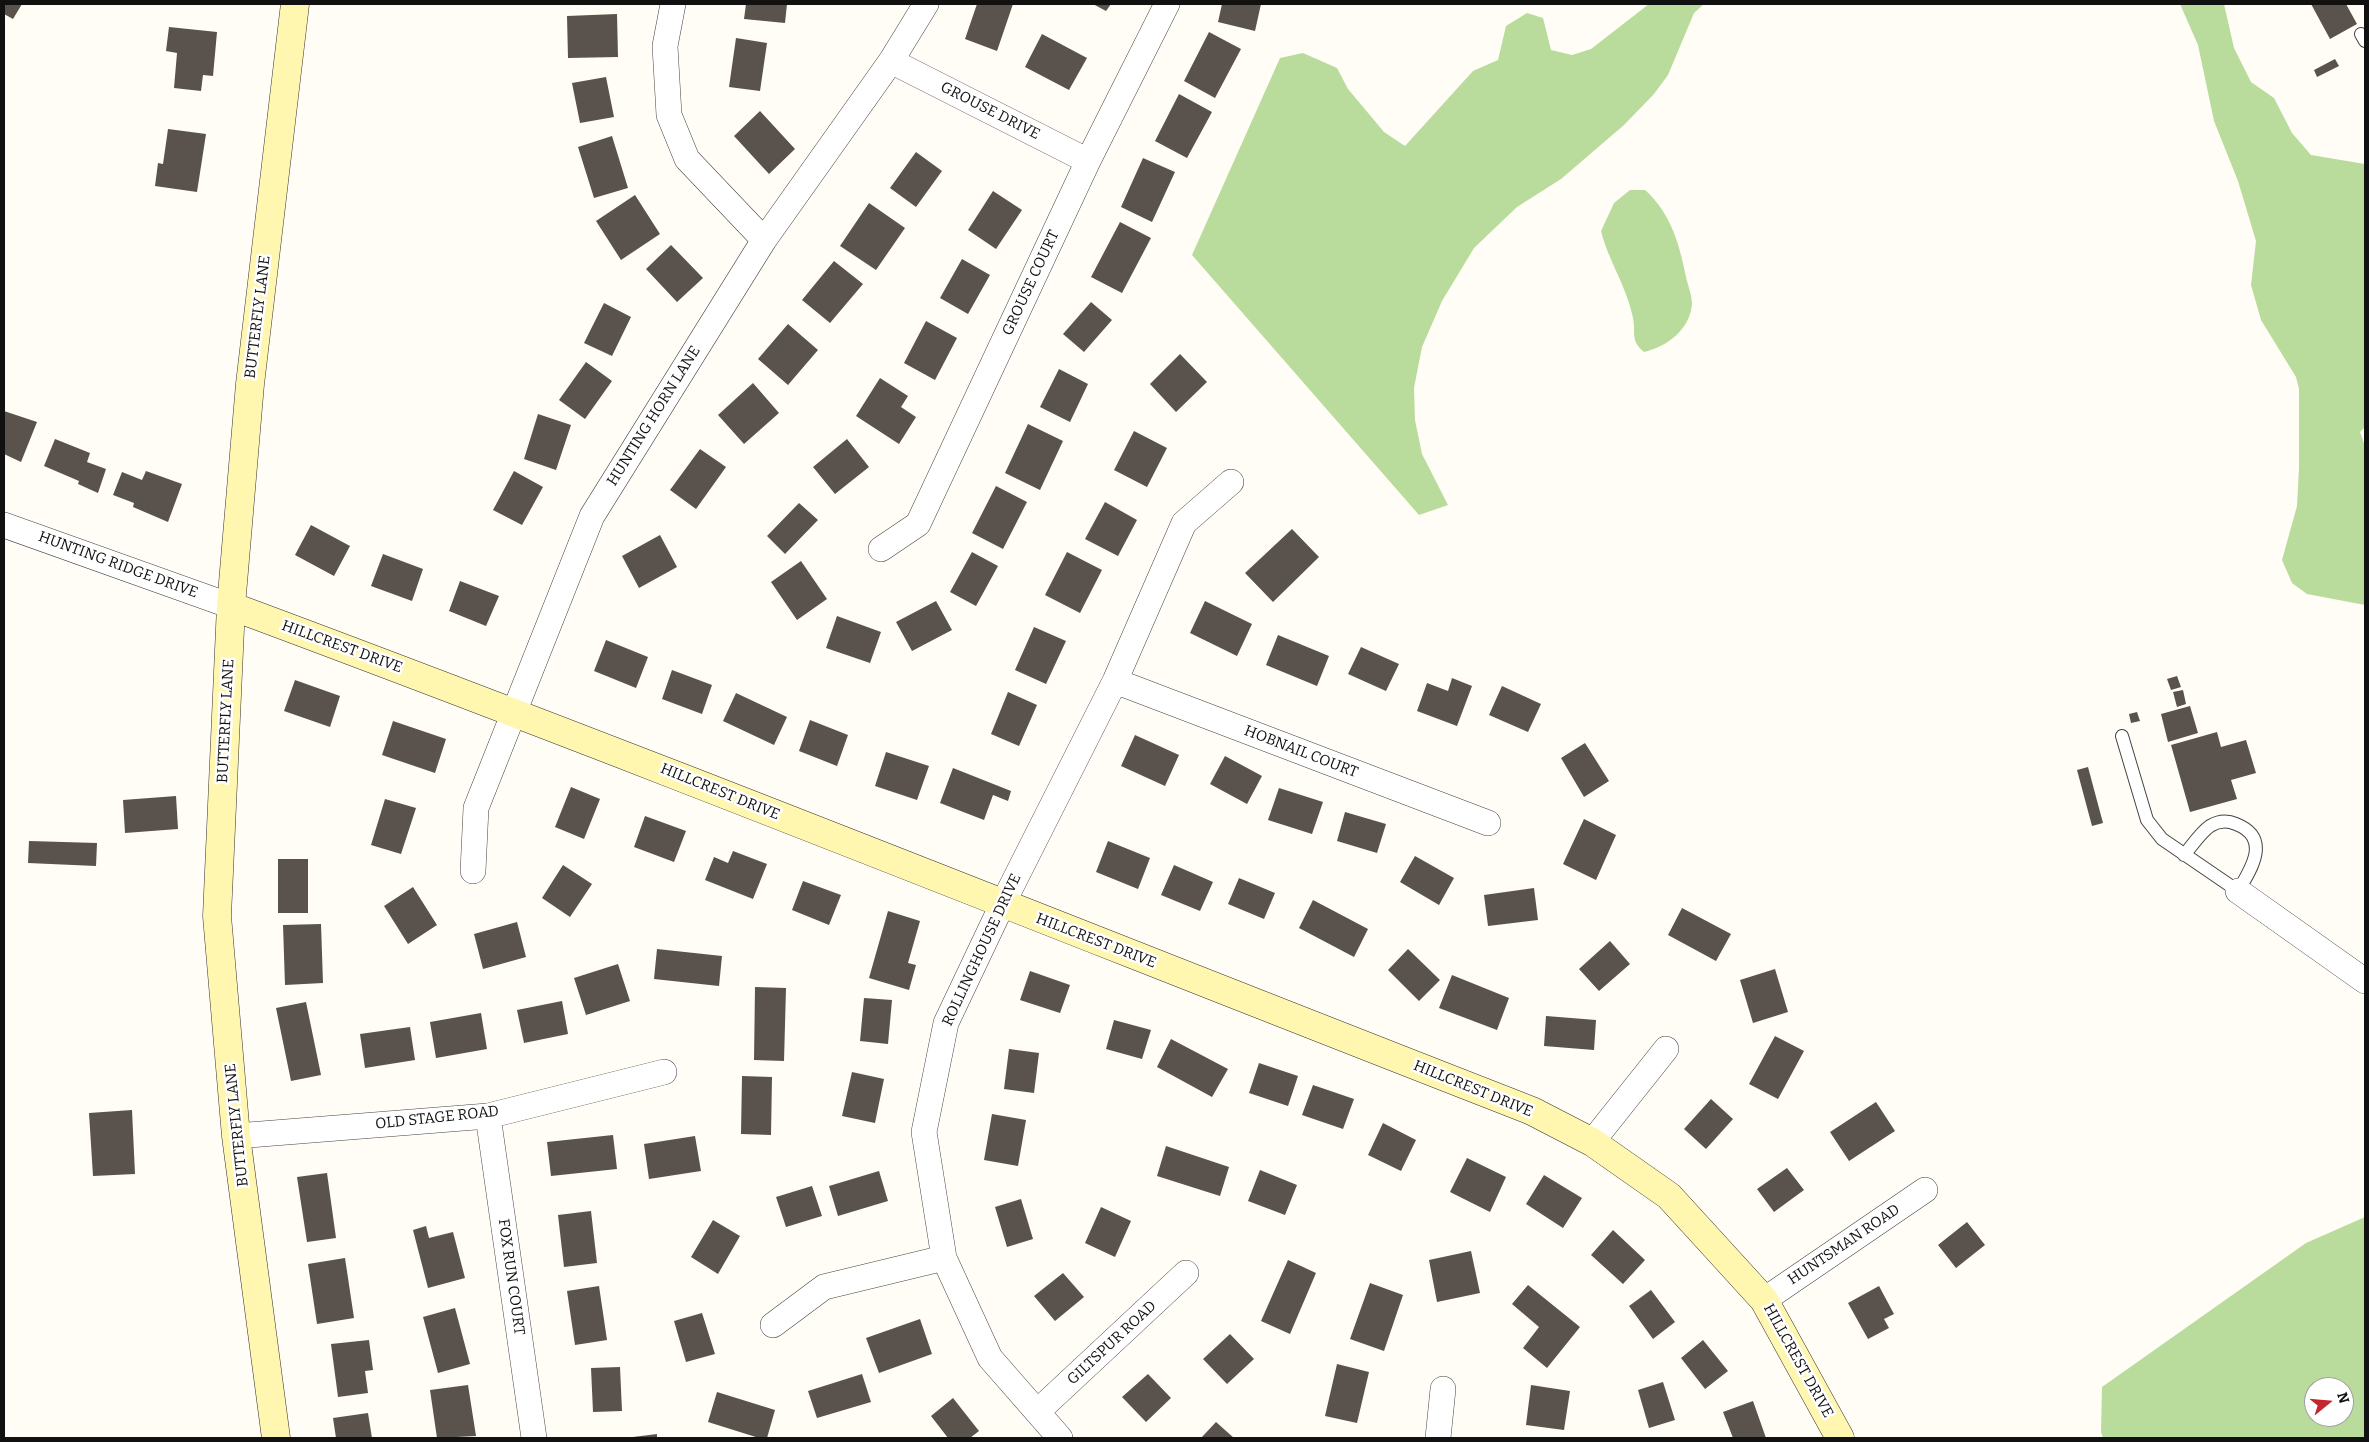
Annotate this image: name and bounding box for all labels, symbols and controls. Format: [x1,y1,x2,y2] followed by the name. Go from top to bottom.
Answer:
[937,78,1043,144] street label: GROUSE DRIVE
[999,228,1063,338] street label: GROUSE COURT
[242,254,274,380] street label: BUTTERFLY LANE
[604,343,704,489] street label: HUNTING HORN LANE
[36,528,200,602] street label: HUNTING RIDGE DRIVE
[279,617,405,677] street label: HILLCREST DRIVE
[214,659,238,783] street label: BUTTERFLY LANE
[1242,722,1360,782] street label: HOBNAIL COURT
[658,760,782,824] street label: HILLCREST DRIVE
[939,871,1025,1029] street label: ROLLINGHOUSE DRIVE
[1033,910,1159,972] street label: HILLCREST DRIVE
[1411,1057,1535,1121] street label: HILLCREST DRIVE
[222,1062,252,1188] street label: BUTTERFLY LANE
[374,1103,500,1133] street label: OLD STAGE ROAD
[1785,1201,1903,1289] street label: HUNTSMAN ROAD
[494,1218,528,1336] street label: FOX RUN COURT
[1064,1297,1160,1389] street label: GILTSPUR ROAD
[1759,1301,1837,1421] street label: HILLCREST DRIVE
[2304,1377,2354,1427] north arrow
[2333,1390,2353,1405] text: N

